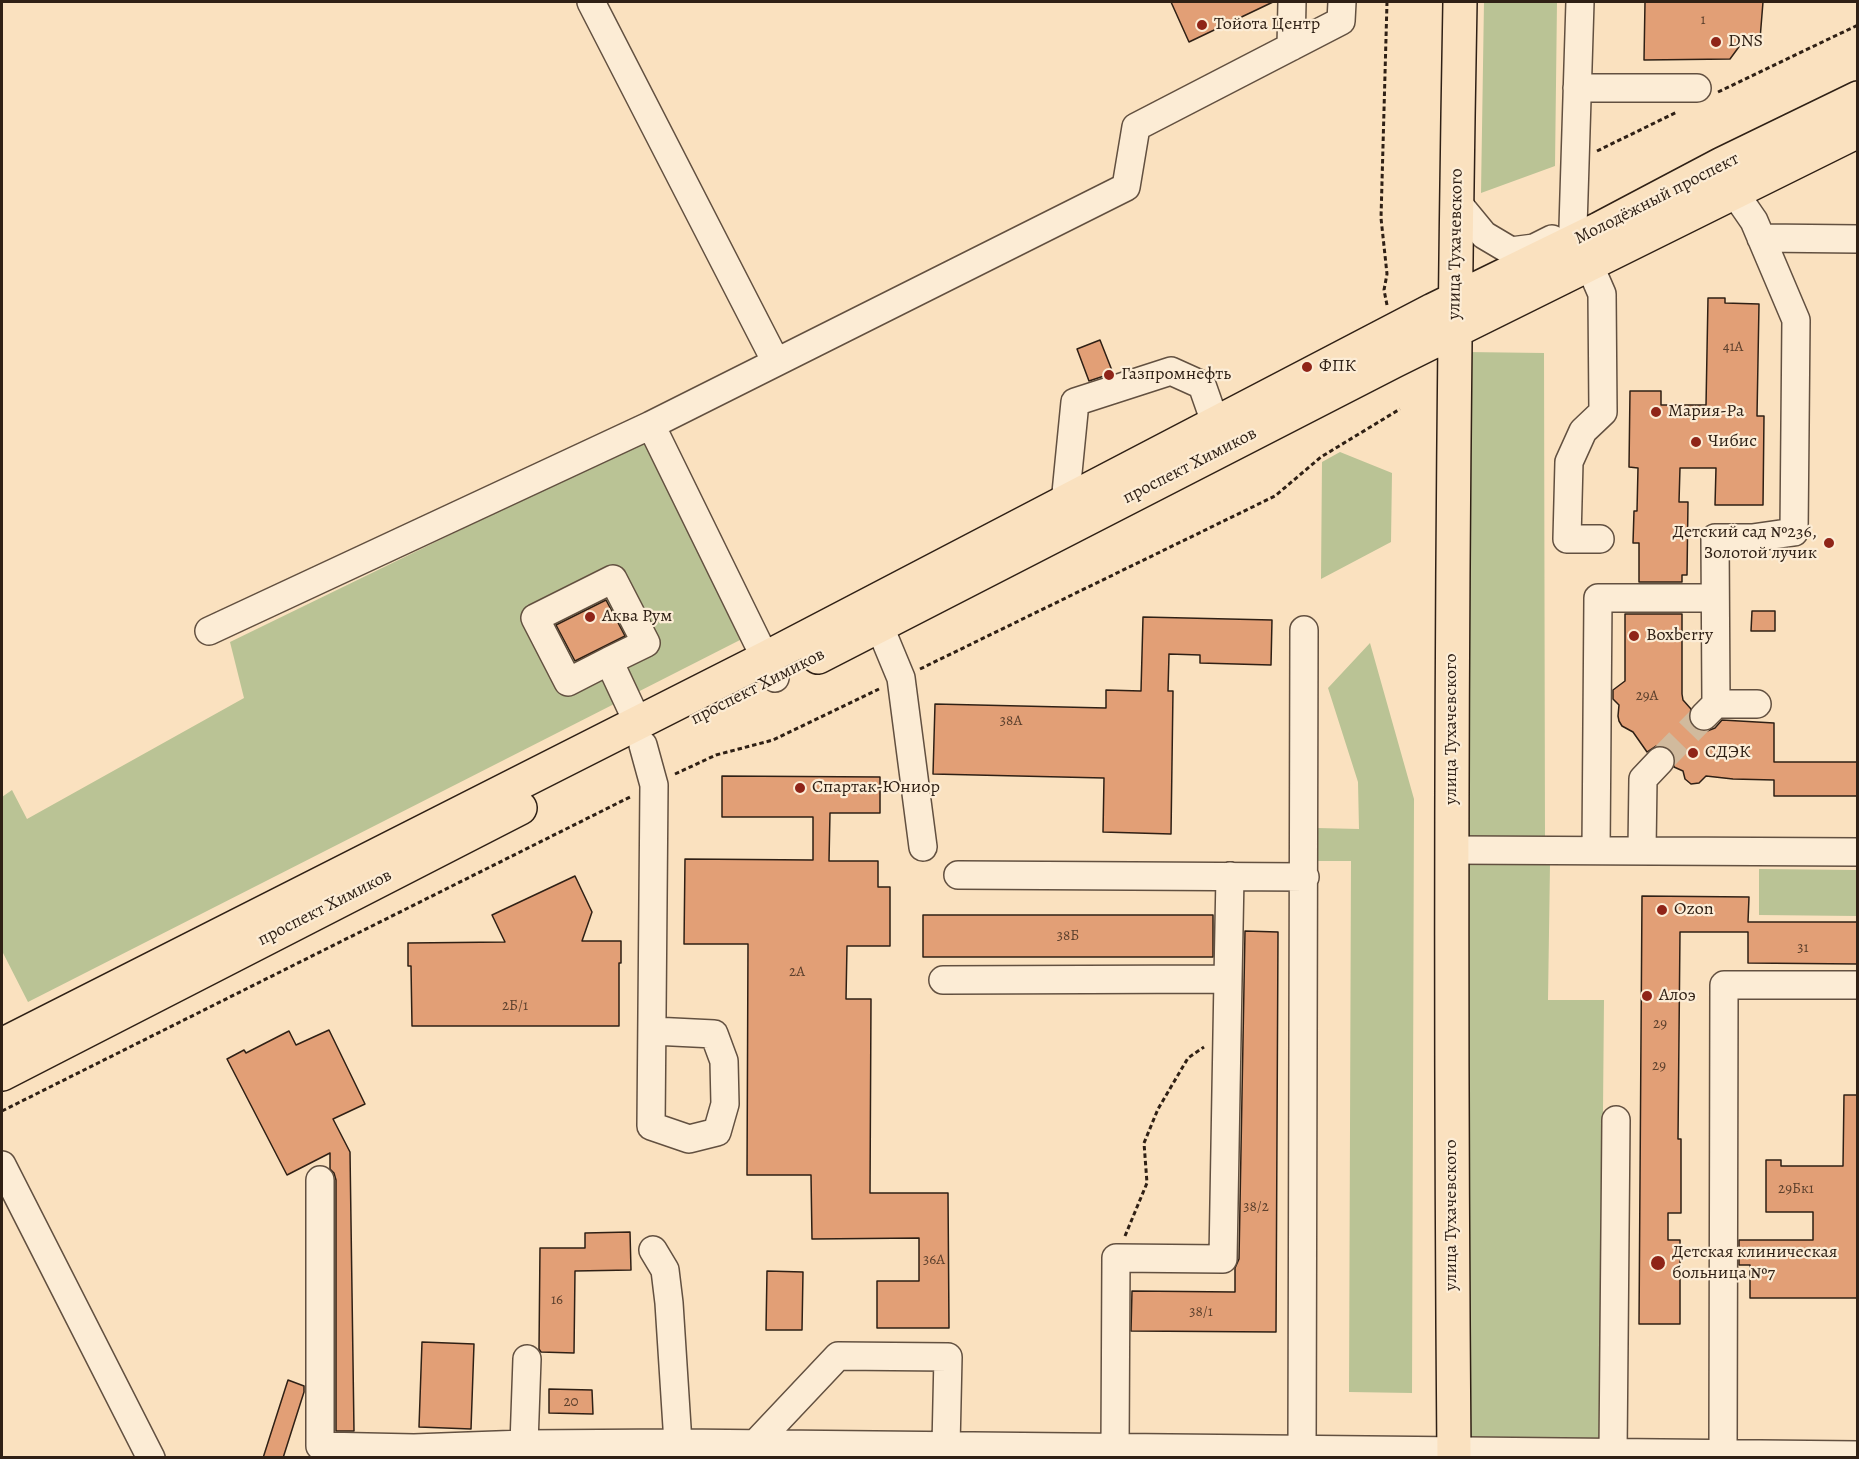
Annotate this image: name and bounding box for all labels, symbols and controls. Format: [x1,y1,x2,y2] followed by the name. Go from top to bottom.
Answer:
[1700,11,1706,29] house number: 1
[1214,14,1320,36] place label: Тойота Центр
[1195,18,1209,32] marker: Тойота Центр
[1728,31,1763,53] place label: DNS
[1709,35,1723,49] marker: DNS
[1571,148,1743,250] street label: Молодёжный проспект
[1444,168,1468,320] street label: улица Тухачевского
[1723,338,1743,356] house number: 41А
[1319,356,1356,378] place label: ФПК
[1300,360,1314,374] marker: ФПК
[1121,364,1231,386] place label: Газпромнефть
[1102,368,1116,382] marker: Газпромнефть
[1668,401,1744,423] place label: Мария-Ра
[1649,405,1663,419] marker: Мария-Ра
[1119,423,1261,509] street label: проспект Химиков
[1708,431,1757,453] place label: Чибис
[1689,435,1703,449] marker: Чибис
[1672,522,1817,564] place label: Детский сад №236, Золотой лучик
[1822,536,1836,550] marker: Детский сад №236, Золотой лучик
[602,606,672,628] place label: Аква Рум
[583,610,597,624] marker: Аква Рум
[1646,625,1713,647] place label: Boxberry
[1627,629,1641,643] marker: Boxberry
[687,644,829,730] street label: проспект Химиков
[1441,653,1463,805] street label: улица Тухачевского
[1636,687,1658,705] house number: 29А
[1000,712,1022,730] house number: 38А
[1705,742,1750,764] place label: СДЭК
[1686,746,1700,760] marker: СДЭК
[812,777,940,799] place label: Спартак-Юниор
[793,781,807,795] marker: Спартак-Юниор
[254,865,396,951] street label: проспект Химиков
[1674,899,1714,921] place label: Ozon
[1655,903,1669,917] marker: Ozon
[1057,927,1079,945] house number: 38Б
[1797,939,1809,957] house number: 31
[789,963,805,981] house number: 2А
[1659,985,1696,1007] place label: Алоэ
[1640,989,1654,1003] marker: Алоэ
[502,997,528,1015] house number: 2Б/1
[1653,1015,1667,1033] house number: 29
[1652,1057,1666,1075] house number: 29
[1441,1139,1463,1291] street label: улица Тухачевского
[1778,1180,1814,1198] house number: 29Бк1
[1243,1198,1269,1216] house number: 38/2
[1672,1242,1837,1284] place label: Детская клиническая больница №7
[923,1251,945,1269] house number: 36А
[1649,1254,1667,1272] marker: Детская клиническая больница №7
[551,1291,563,1309] house number: 16
[1189,1303,1213,1321] house number: 38/1
[563,1393,579,1411] house number: 20

